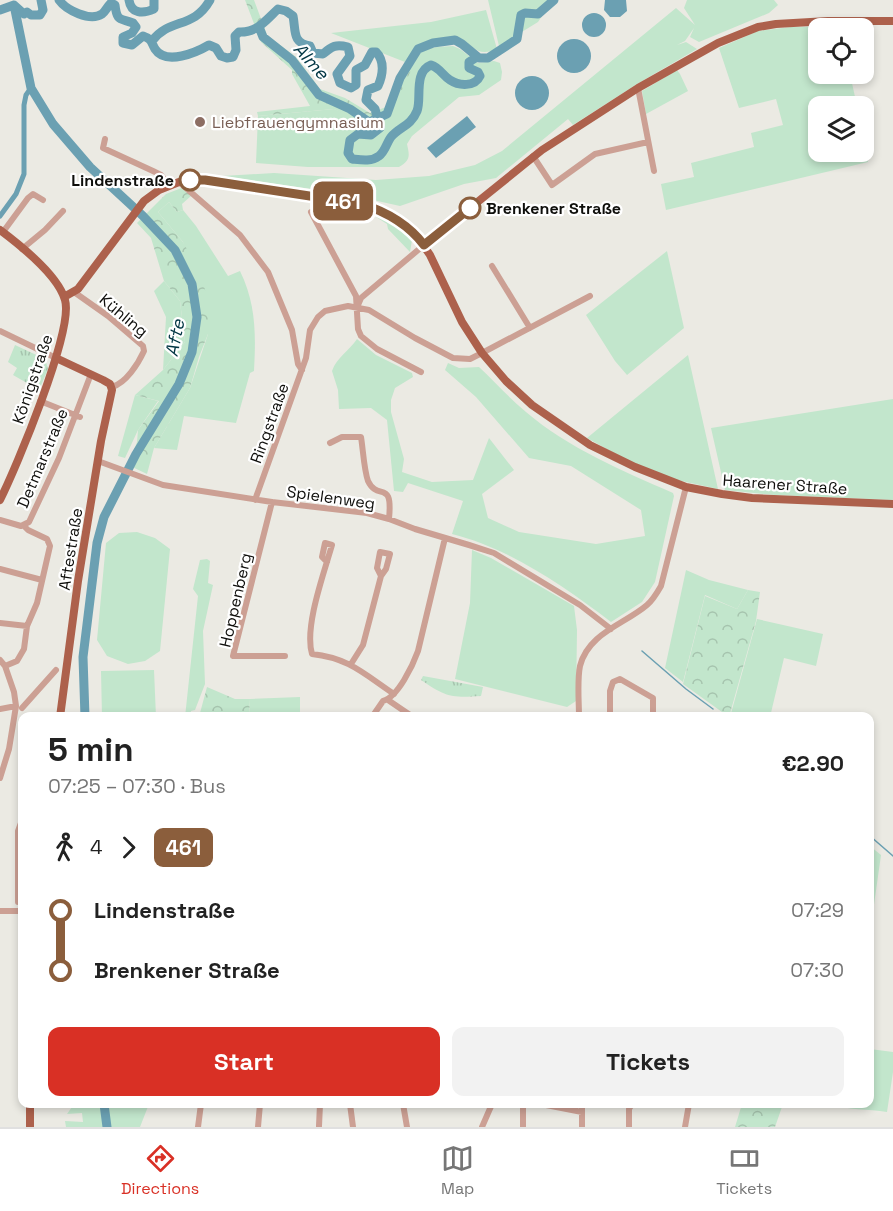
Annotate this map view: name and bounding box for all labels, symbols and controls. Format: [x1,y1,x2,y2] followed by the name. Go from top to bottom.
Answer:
[808,18,874,162] map controls
[808,18,874,84] button: locate
[289,37,335,85] water label: Alme
[808,96,874,162] button: layers
[212,112,384,133] place label: Liebfrauengymnasium
[193,115,207,129] marker: Liebfrauengymnasium
[179,169,201,191] marker: Lindenstraße
[71,170,174,191] place label: Lindenstraße
[308,182,378,220] line badge: 461
[325,188,361,215] text: 461
[459,197,481,219] marker: Brenkener Straße
[486,198,621,219] place label: Brenkener Straße
[95,289,152,342] street label: Kühling
[160,316,190,358] water label: Afte
[7,332,58,427] street label: Königstraße
[245,380,294,466] street label: Ringstraße
[12,405,73,511] street label: Detmarstraße
[722,470,848,499] street label: Haarener Straße
[285,481,376,514] street label: Spielenweg
[54,506,87,592] street label: Aftestraße
[214,551,257,649] street label: Hoppenberg
[48,729,133,771] text: 5 min
[782,749,844,777] text: €2.90
[48,773,226,799] text: 07:25 – 07:30 · Bus
[48,831,81,864] icon: walk
[112,831,145,864] icon: forward
[90,834,103,860] text: 4
[166,834,201,861] text: 461
[94,896,235,924] text: Lindenstraße
[791,897,844,923] text: 07:29
[94,956,280,984] text: Brenkener Straße
[790,957,844,983] text: 07:30
[48,1027,440,1096] button: Start
[452,1027,844,1096] button: Tickets
[121,1142,199,1199] tab: Directions
[441,1142,474,1199] tab: Map
[716,1142,772,1199] tab: Tickets

